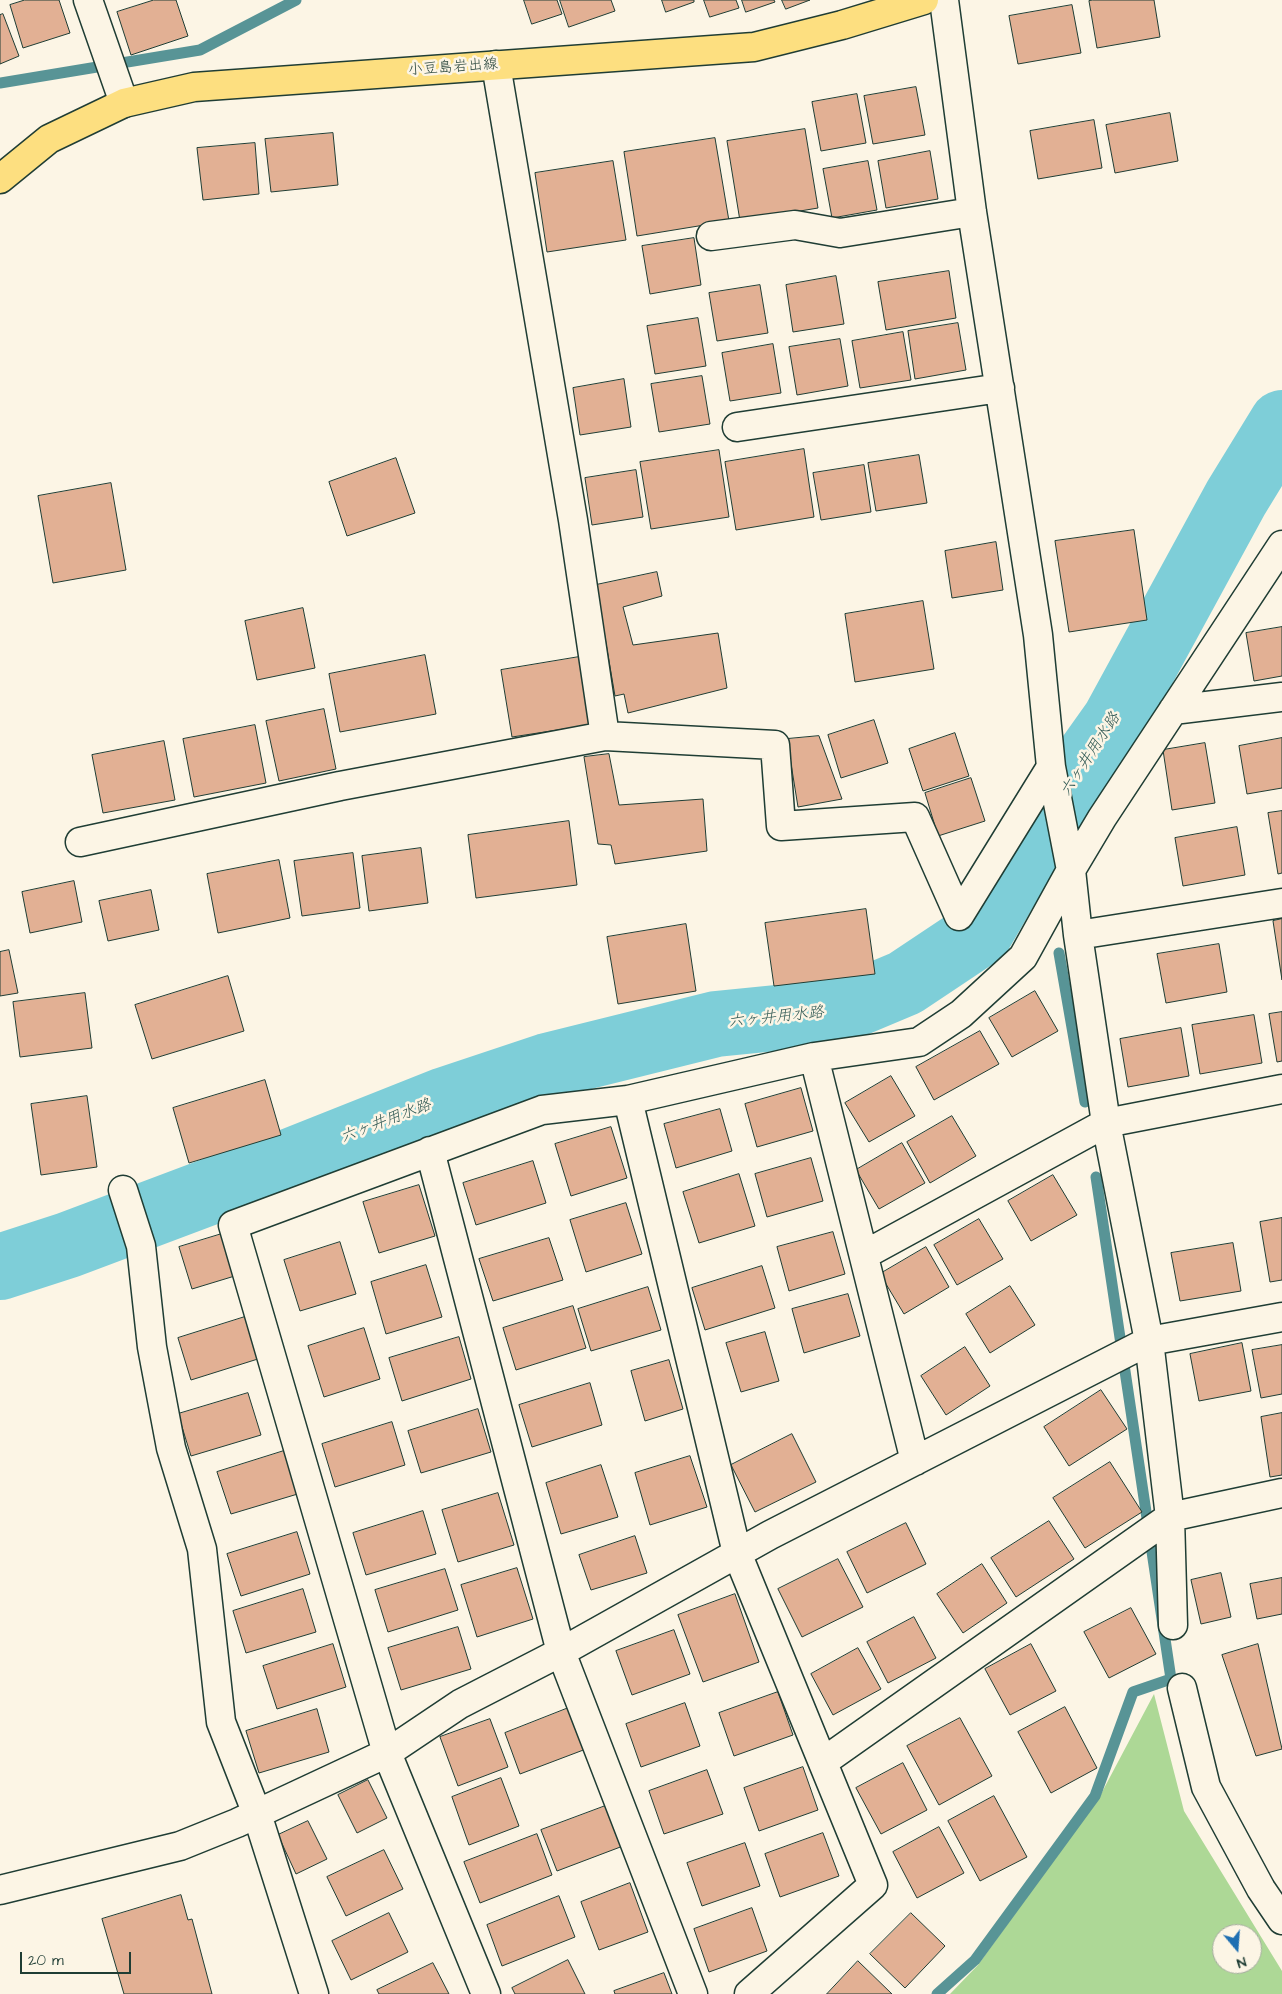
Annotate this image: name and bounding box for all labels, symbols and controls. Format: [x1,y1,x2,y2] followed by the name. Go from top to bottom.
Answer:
[407,56,499,80] street label: 小豆島岩出線
[1057,710,1125,800] water label: 六ヶ井用水路
[727,1003,825,1033] water label: 六ヶ井用水路
[338,1096,434,1148] water label: 六ヶ井用水路
[1212,1924,1262,1974] north arrow
[22,1942,134,1974] scale bar
[28,1950,64,1971] text: 20 m
[1234,1951,1249,1973] text: N

